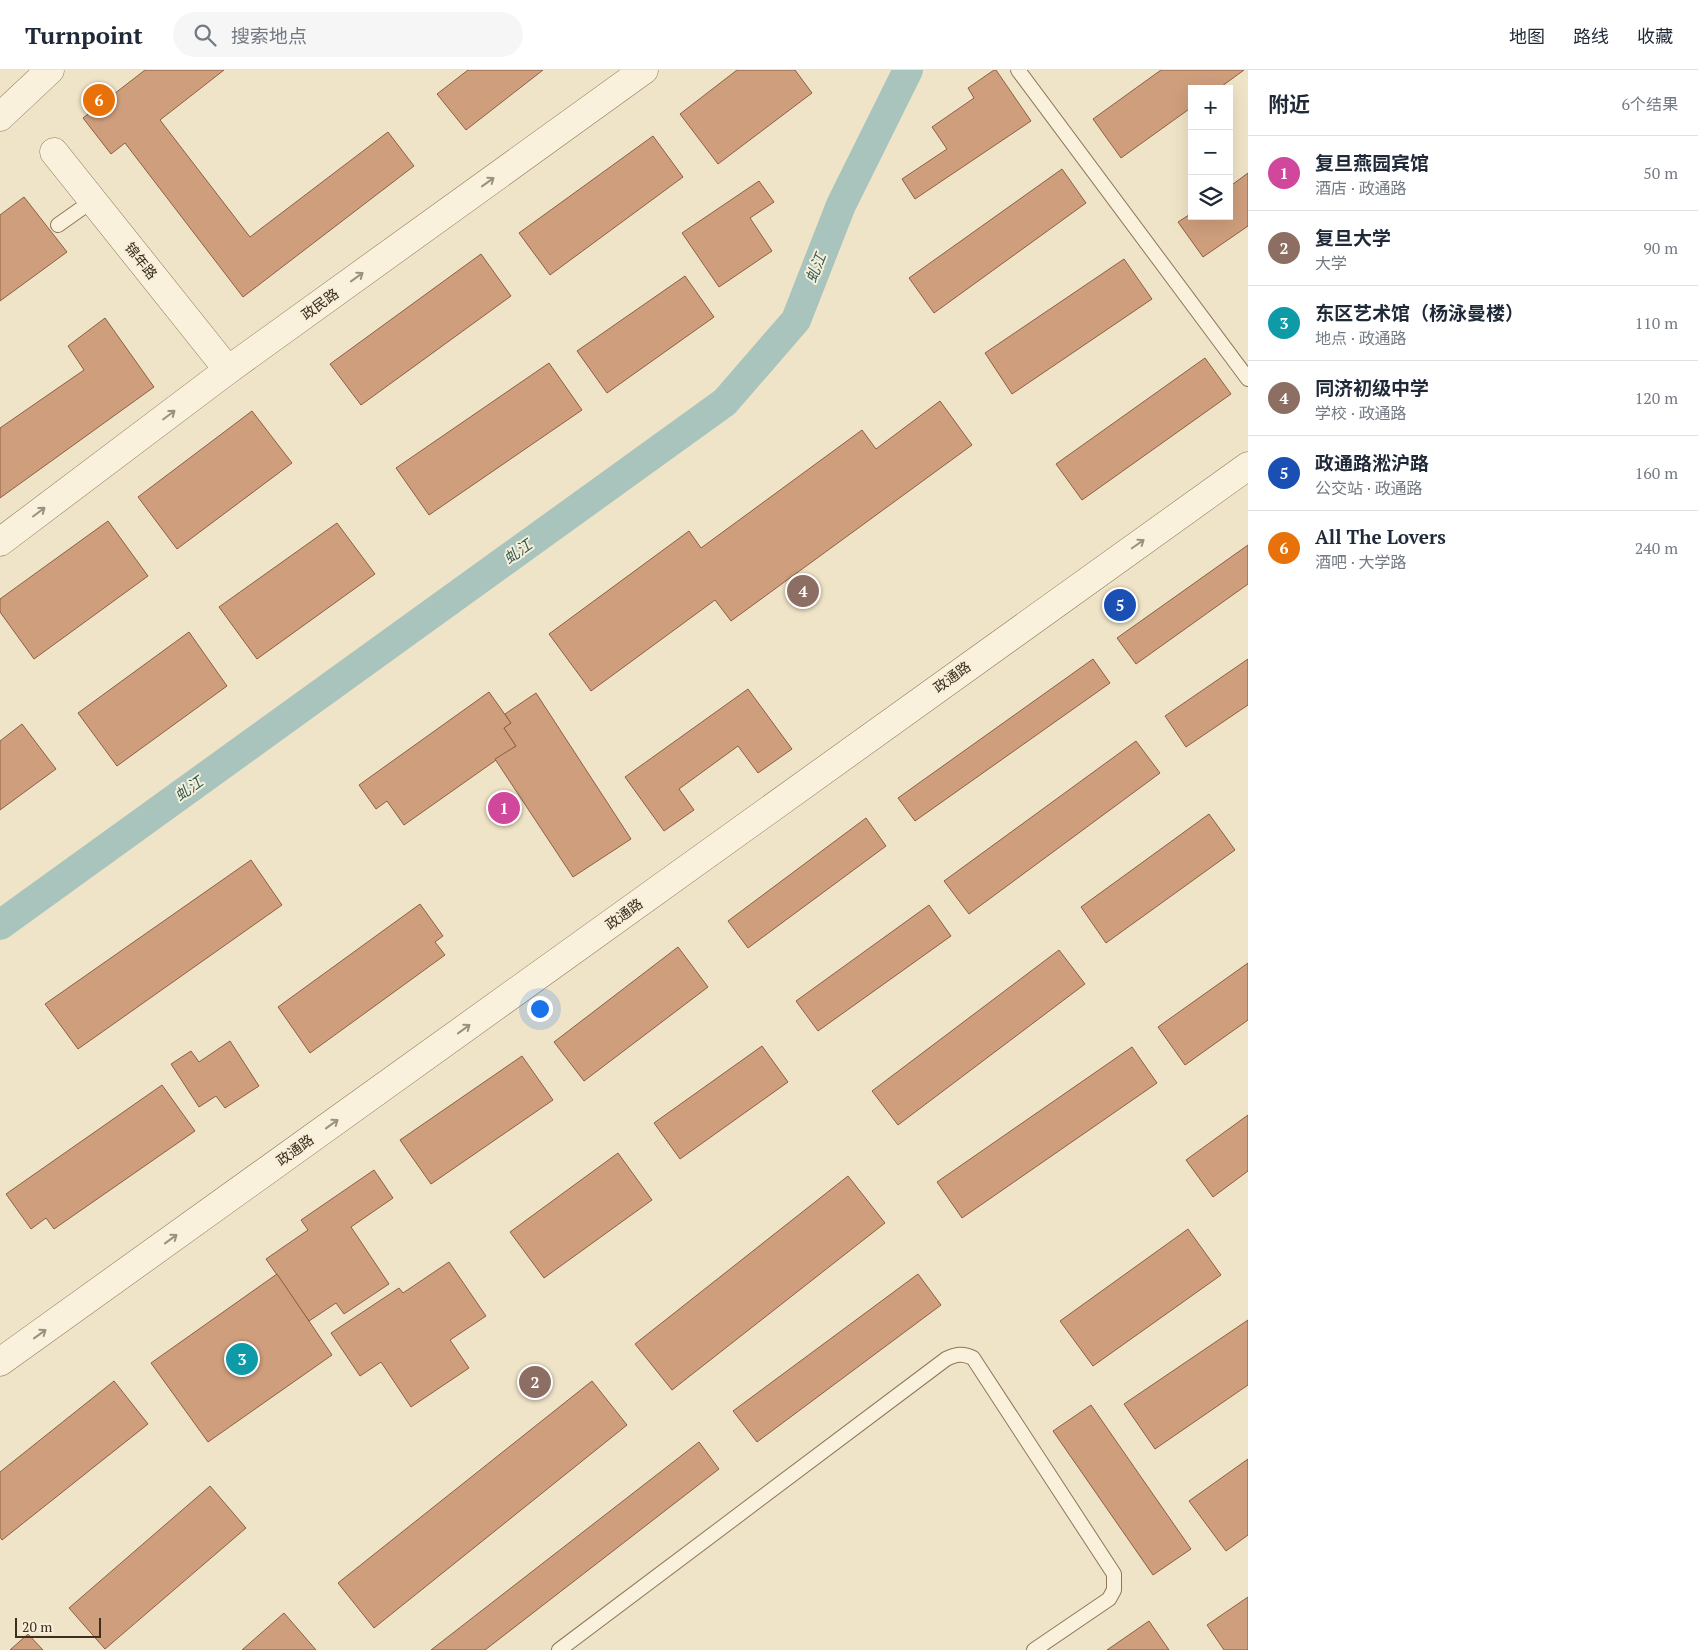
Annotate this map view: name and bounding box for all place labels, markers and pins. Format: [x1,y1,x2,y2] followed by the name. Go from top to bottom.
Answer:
[83,81,115,119] pin: 6
[787,572,819,610] pin: 4
[1104,586,1136,624] pin: 5
[488,789,520,827] pin: 1
[226,1340,258,1378] pin: 3
[519,1363,551,1401] pin: 2

